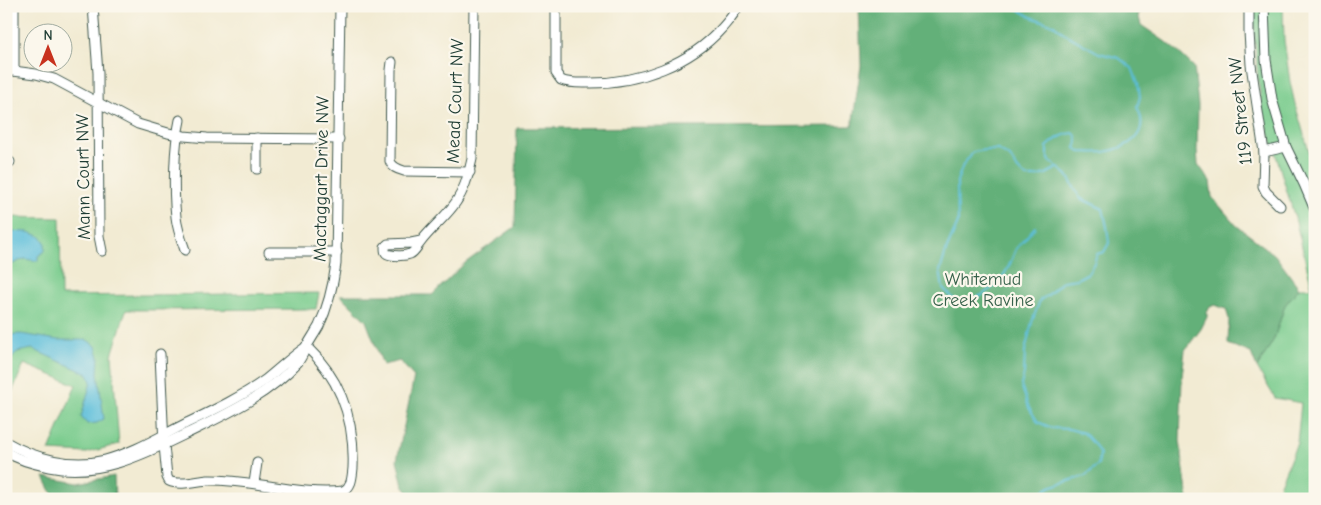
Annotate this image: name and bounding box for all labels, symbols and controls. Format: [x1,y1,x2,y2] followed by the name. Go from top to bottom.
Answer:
[22,22,72,72] north arrow
[43,27,53,44] text: N
[443,38,468,164] street label: Mead Court NW
[1224,56,1257,166] street label: 119 Street NW
[310,96,333,262] street label: Mactaggart Drive NW
[72,114,95,240] street label: Mann Court NW
[933,269,1034,311] park label: Whitemud Creek Ravine

